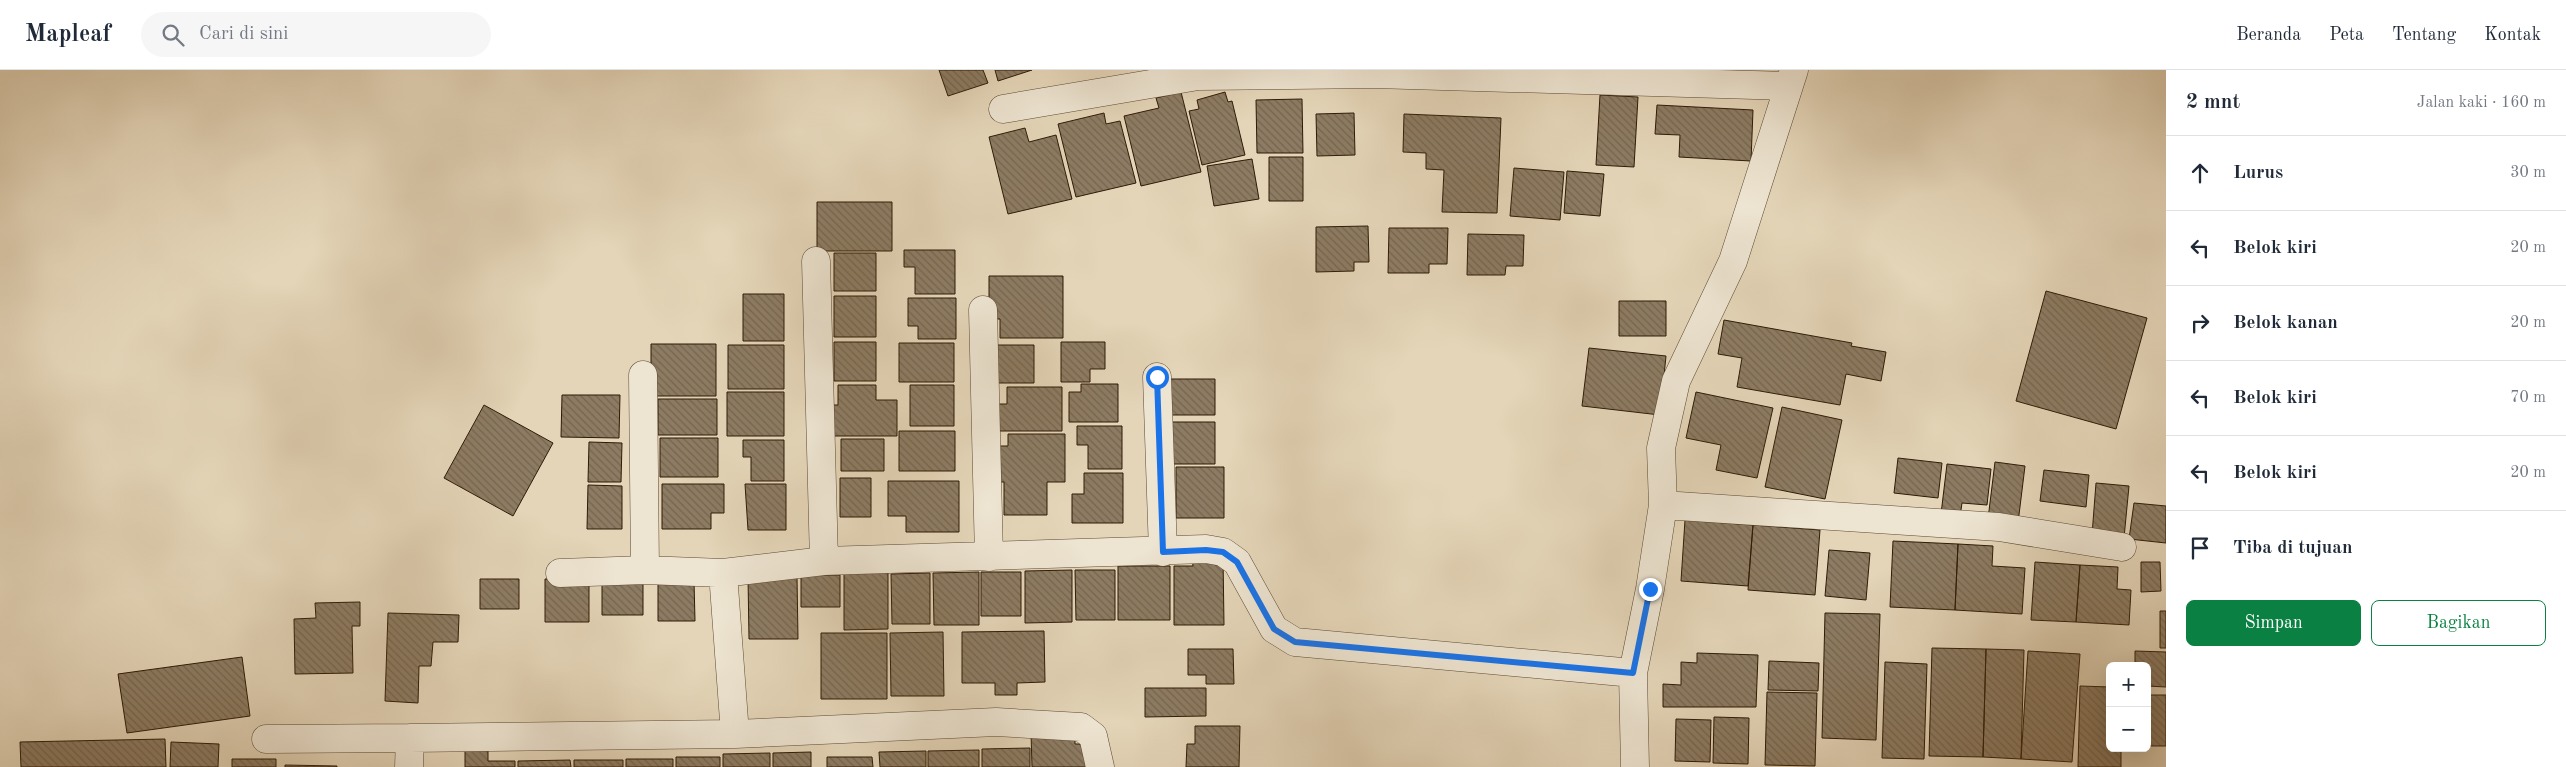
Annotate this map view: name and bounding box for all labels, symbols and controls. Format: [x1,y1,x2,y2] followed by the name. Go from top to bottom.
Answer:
[141,12,491,57] search box
[159,21,187,49] icon: search
[25,23,111,47] text: Mapleaf
[199,25,288,44] text: Cari di sini
[2236,26,2301,44] text: Beranda
[2329,26,2364,44] text: Peta
[2392,26,2456,44] text: Tentang
[2484,26,2541,44] text: Kontak
[2186,92,2240,113] text: 2 mnt
[2417,95,2546,111] text: Jalan kaki · 160 m
[2186,159,2214,187] icon: ahead
[2233,164,2283,183] text: Lurus
[2510,165,2546,181] text: 30 m
[2186,234,2214,262] icon: left
[2233,239,2317,258] text: Belok kiri
[2510,240,2546,256] text: 20 m
[2186,309,2214,337] icon: right
[2233,314,2338,333] text: Belok kanan
[2510,315,2546,331] text: 20 m
[1146,366,1169,389] route start
[2186,384,2214,412] icon: left
[2233,389,2317,408] text: Belok kiri
[2510,390,2546,406] text: 70 m
[2186,459,2214,487] icon: left
[2233,464,2317,483] text: Belok kiri
[2510,465,2546,481] text: 20 m
[2186,534,2214,562] icon: arrive
[2233,539,2353,558] text: Tiba di tujuan
[1639,578,1662,601] route end
[2186,600,2361,646] button: Simpan
[2371,600,2546,646] button: Bagikan
[2106,662,2151,752] map controls
[2106,662,2151,707] button: +
[2106,707,2151,752] button: −

